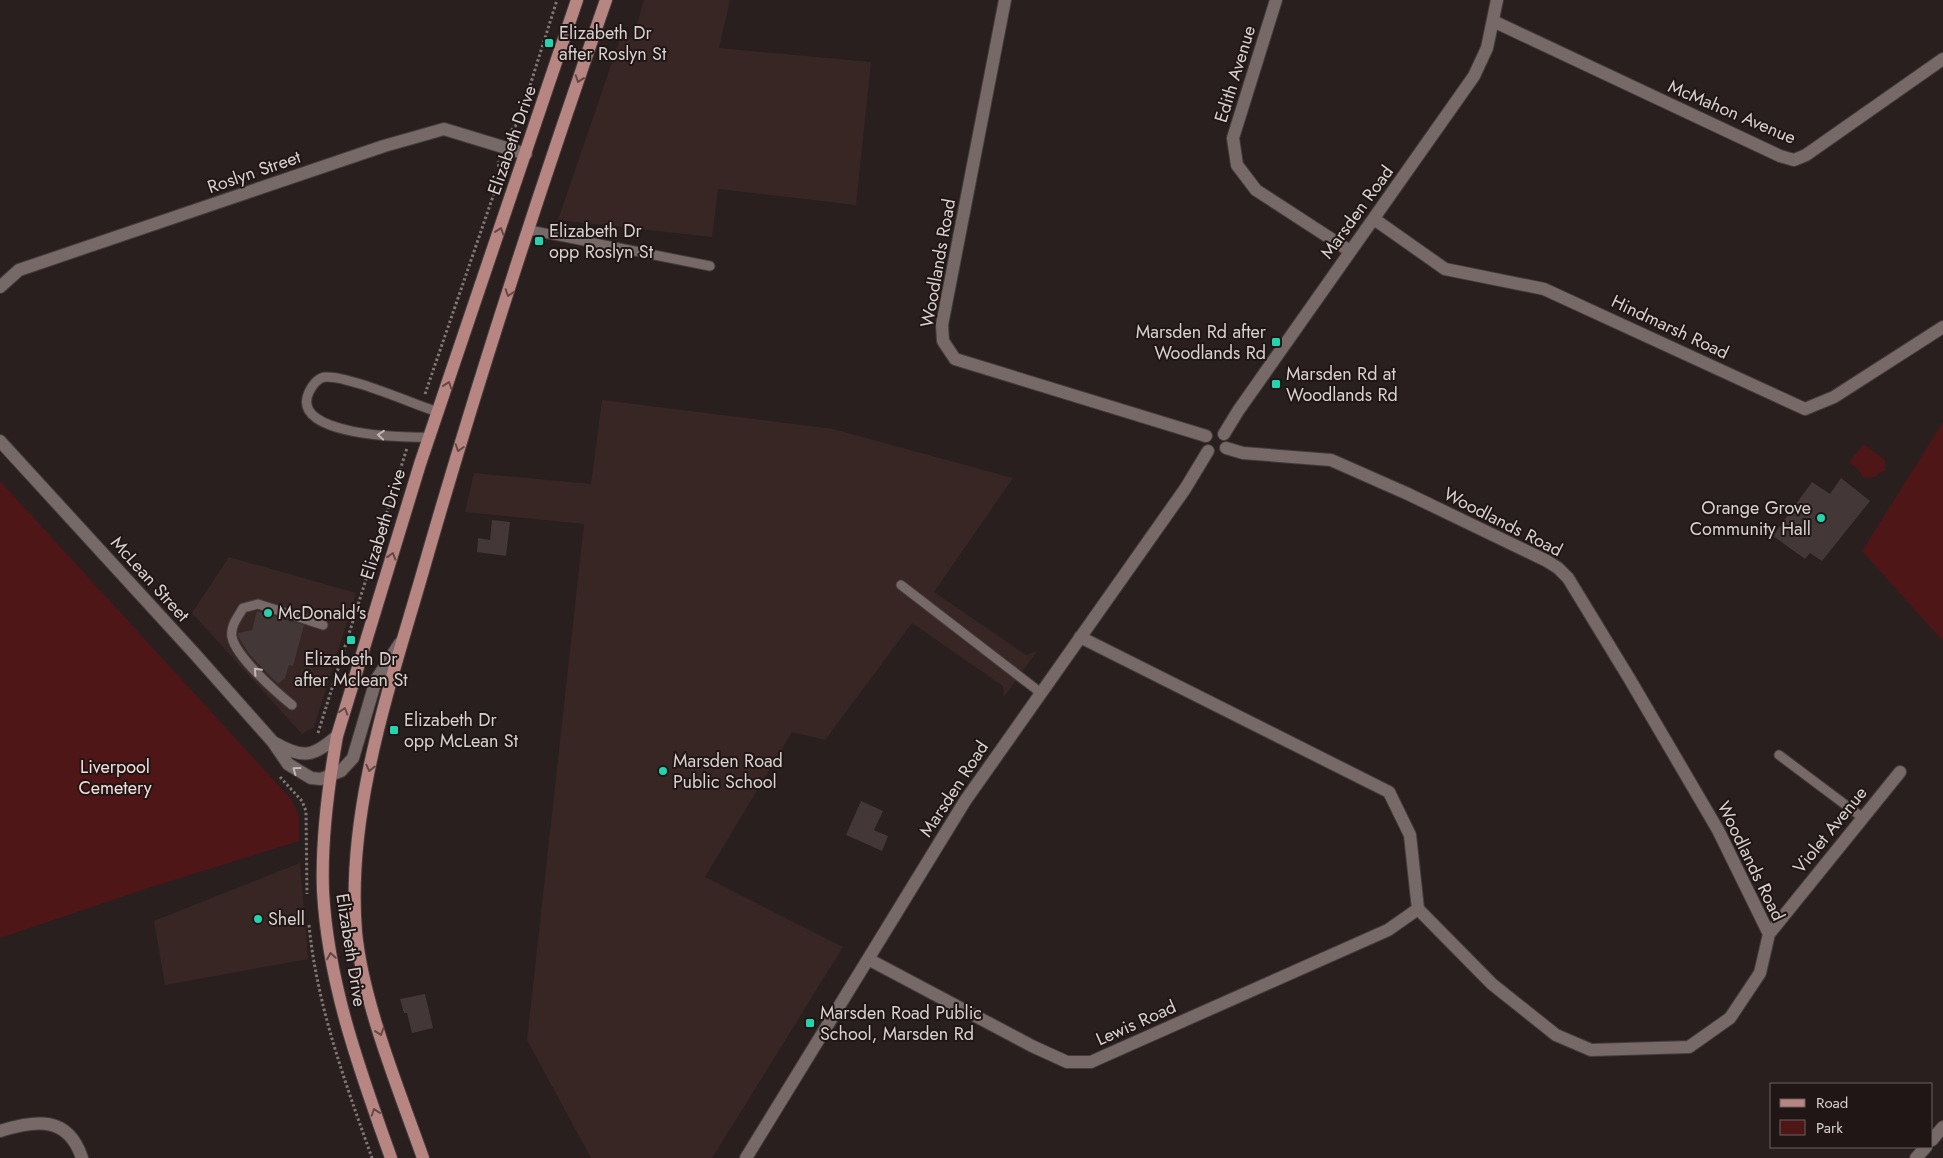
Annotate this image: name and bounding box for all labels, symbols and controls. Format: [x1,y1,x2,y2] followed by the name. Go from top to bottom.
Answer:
[559,20,667,67] place label: Elizabeth Dr after Roslyn St
[1208,22,1262,126] street label: Edith Avenue
[543,37,555,49] marker: Elizabeth Dr after Roslyn St
[1664,73,1800,151] street label: McMahon Avenue
[575,75,585,83] one-way arrow
[481,82,543,198] street label: Elizabeth Drive
[204,144,305,200] street label: Roslyn Street
[1314,160,1400,264] street label: Marsden Road
[914,197,962,329] street label: Woodlands Road
[549,218,654,265] place label: Elizabeth Dr opp Roslyn St
[494,227,504,235] one-way arrow
[533,235,545,247] marker: Elizabeth Dr opp Roslyn St
[1607,288,1733,366] street label: Hindmarsh Road
[504,289,514,297] one-way arrow
[1136,319,1267,366] place label: Marsden Rd after Woodlands Rd
[1270,336,1282,348] marker: Marsden Rd after Woodlands Rd
[1286,361,1398,408] place label: Marsden Rd at Woodlands Rd
[1270,378,1282,390] marker: Marsden Rd at Woodlands Rd
[442,381,452,389] one-way arrow
[376,430,384,441] one-way arrow
[455,444,465,452] one-way arrow
[354,466,412,582] street label: Elizabeth Drive
[1439,481,1567,563] street label: Woodlands Road
[1690,495,1811,542] place label: Orange Grove Community Hall
[1815,512,1827,524] marker: Orange Grove Community Hall
[105,531,196,628] street label: McLean Street
[387,552,397,560] one-way arrow
[278,600,366,626] place label: McDonald's
[262,607,274,619] marker: McDonald's
[345,634,357,646] marker: Elizabeth Dr after Mclean St
[294,646,408,693] place label: Elizabeth Dr after Mclean St
[254,668,263,677] one-way arrow
[404,707,519,754] place label: Elizabeth Dr opp McLean St
[339,708,349,716] one-way arrow
[388,724,400,736] marker: Elizabeth Dr opp McLean St
[913,736,995,842] street label: Marsden Road
[673,748,783,795] place label: Marsden Road Public School
[78,754,152,801] park label: Liverpool Cemetery
[365,764,376,773] one-way arrow
[657,765,669,777] marker: Marsden Road Public School
[292,767,302,776] one-way arrow
[1787,781,1873,879] street label: Violet Avenue
[1711,797,1791,925] street label: Woodlands Road
[329,891,373,1009] street label: Elizabeth Drive
[268,906,305,932] place label: Shell
[252,913,264,925] marker: Shell
[326,951,336,960] one-way arrow
[1092,994,1180,1052] street label: Lewis Road
[820,1000,982,1047] place label: Marsden Road Public School, Marsden Rd
[804,1017,816,1029] marker: Marsden Road Public School, Marsden Rd
[374,1027,384,1035] one-way arrow
[1770,1083,1933,1148] legend
[1816,1092,1848,1114] text: Road
[371,1108,381,1117] one-way arrow
[1816,1117,1843,1139] text: Park

